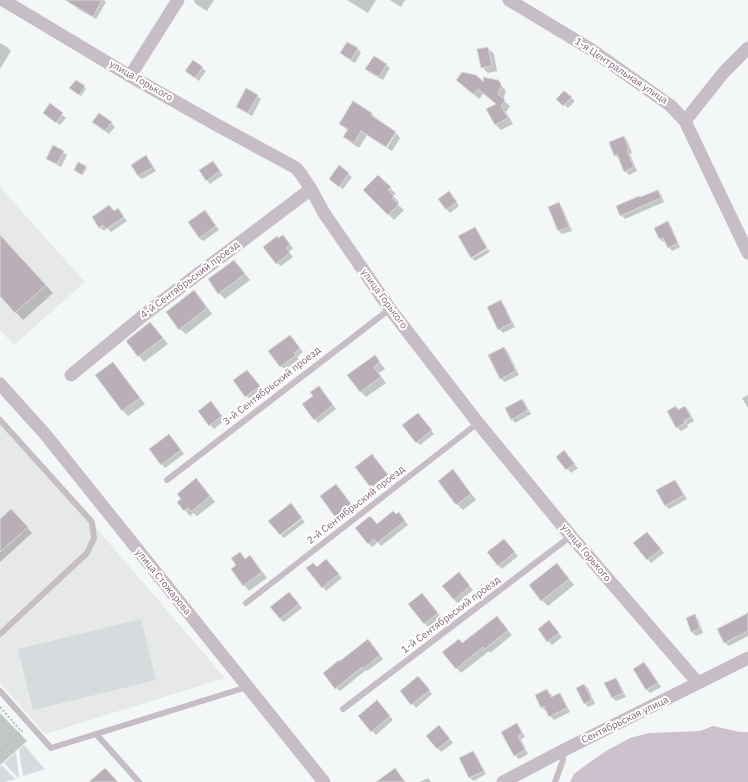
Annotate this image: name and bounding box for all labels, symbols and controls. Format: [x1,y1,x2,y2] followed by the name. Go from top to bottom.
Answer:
[572,35,670,107] street label: 1-я Центральная улица
[107,58,175,104] street label: улица Горького
[138,239,242,321] street label: 4-й Сентябрьский проезд
[358,267,410,331] street label: улица Горького
[221,344,323,428] street label: 3-й Сентябрьский проезд
[305,463,407,547] street label: 2-й Сентябрьский проезд
[558,522,614,584] street label: улица Горького
[133,547,193,617] street label: улица Стожарова
[399,574,503,656] street label: 1-й Сентябрьский проезд
[580,694,670,746] street label: Сентябрьская улица

